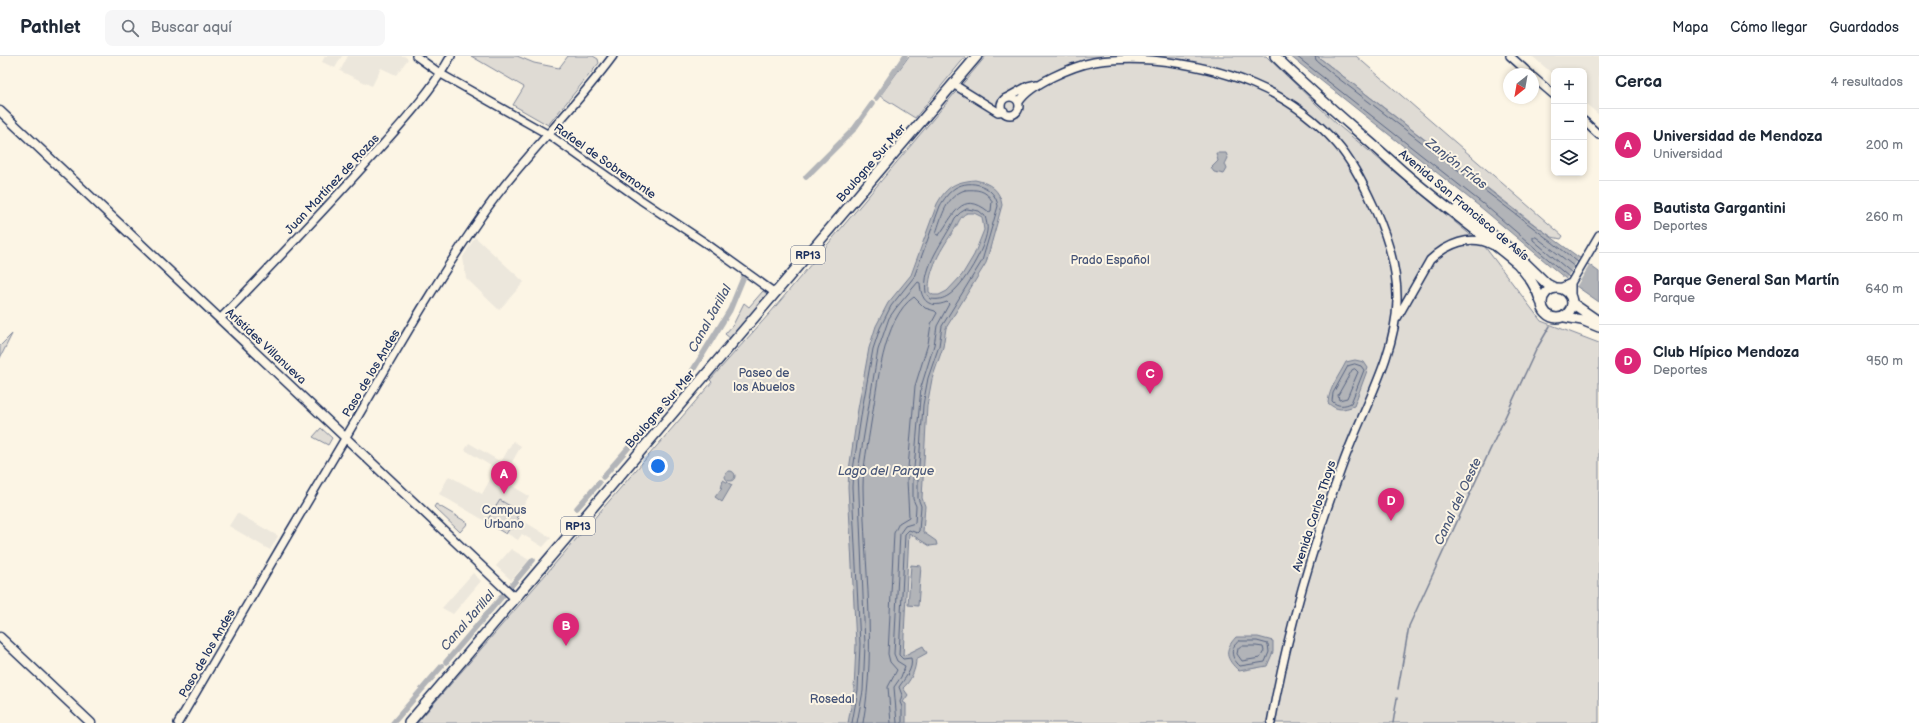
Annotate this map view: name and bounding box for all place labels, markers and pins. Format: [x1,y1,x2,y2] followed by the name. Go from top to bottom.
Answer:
[1137,361,1163,394] pin: C
[491,461,517,494] pin: A
[1378,488,1404,521] pin: D
[553,613,579,646] pin: B

